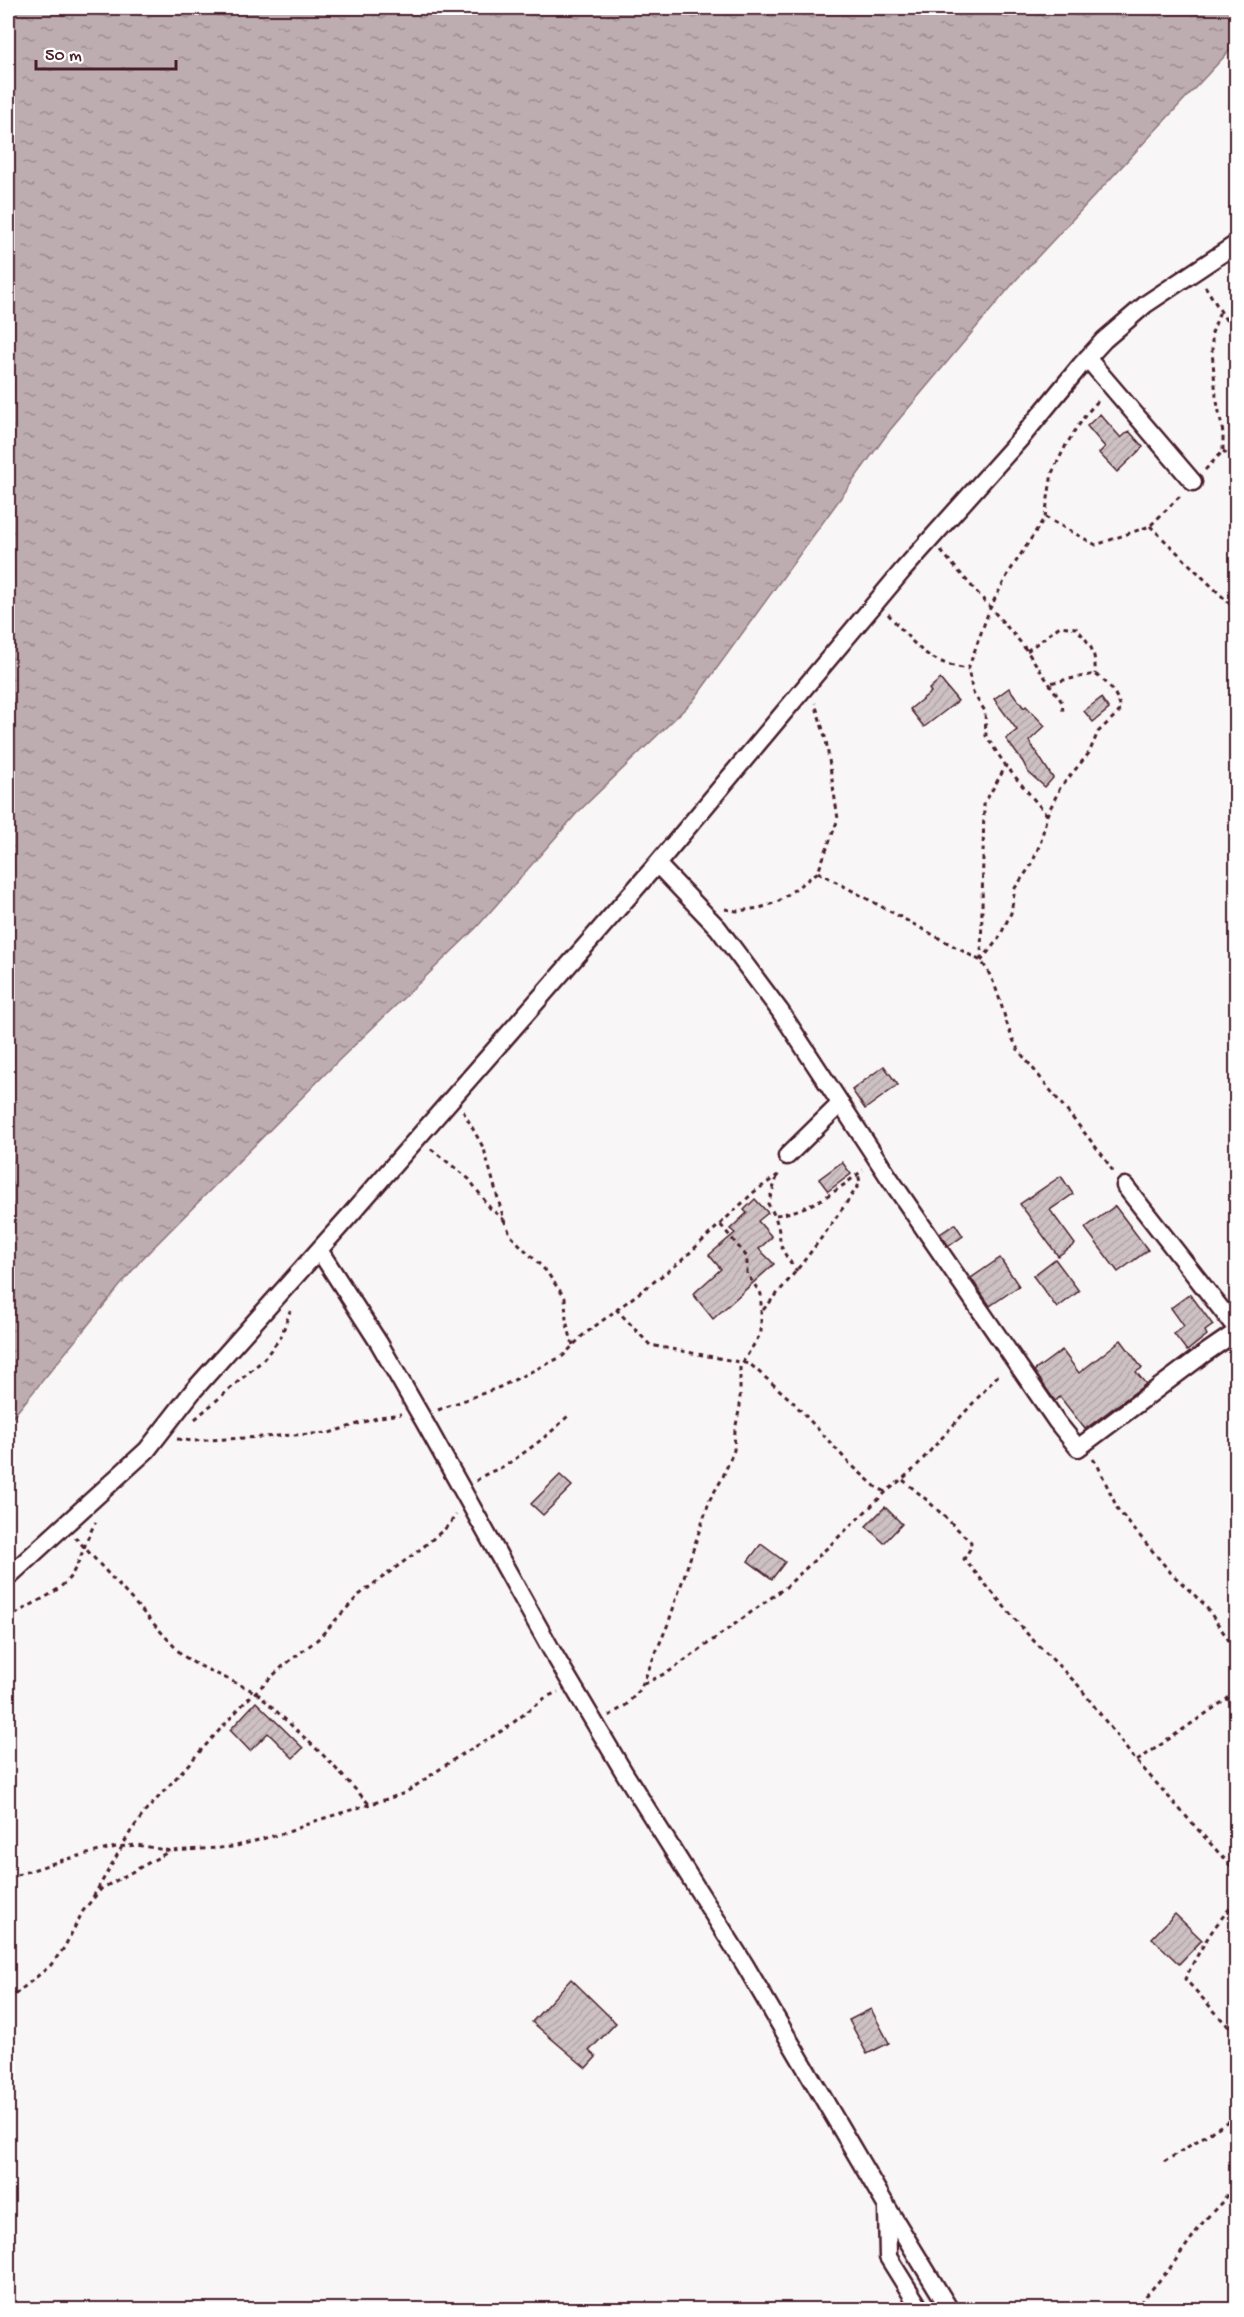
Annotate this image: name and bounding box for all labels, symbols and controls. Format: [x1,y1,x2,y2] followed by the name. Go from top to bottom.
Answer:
[36,33,176,71] scale bar
[45,46,82,67] text: 50 m

